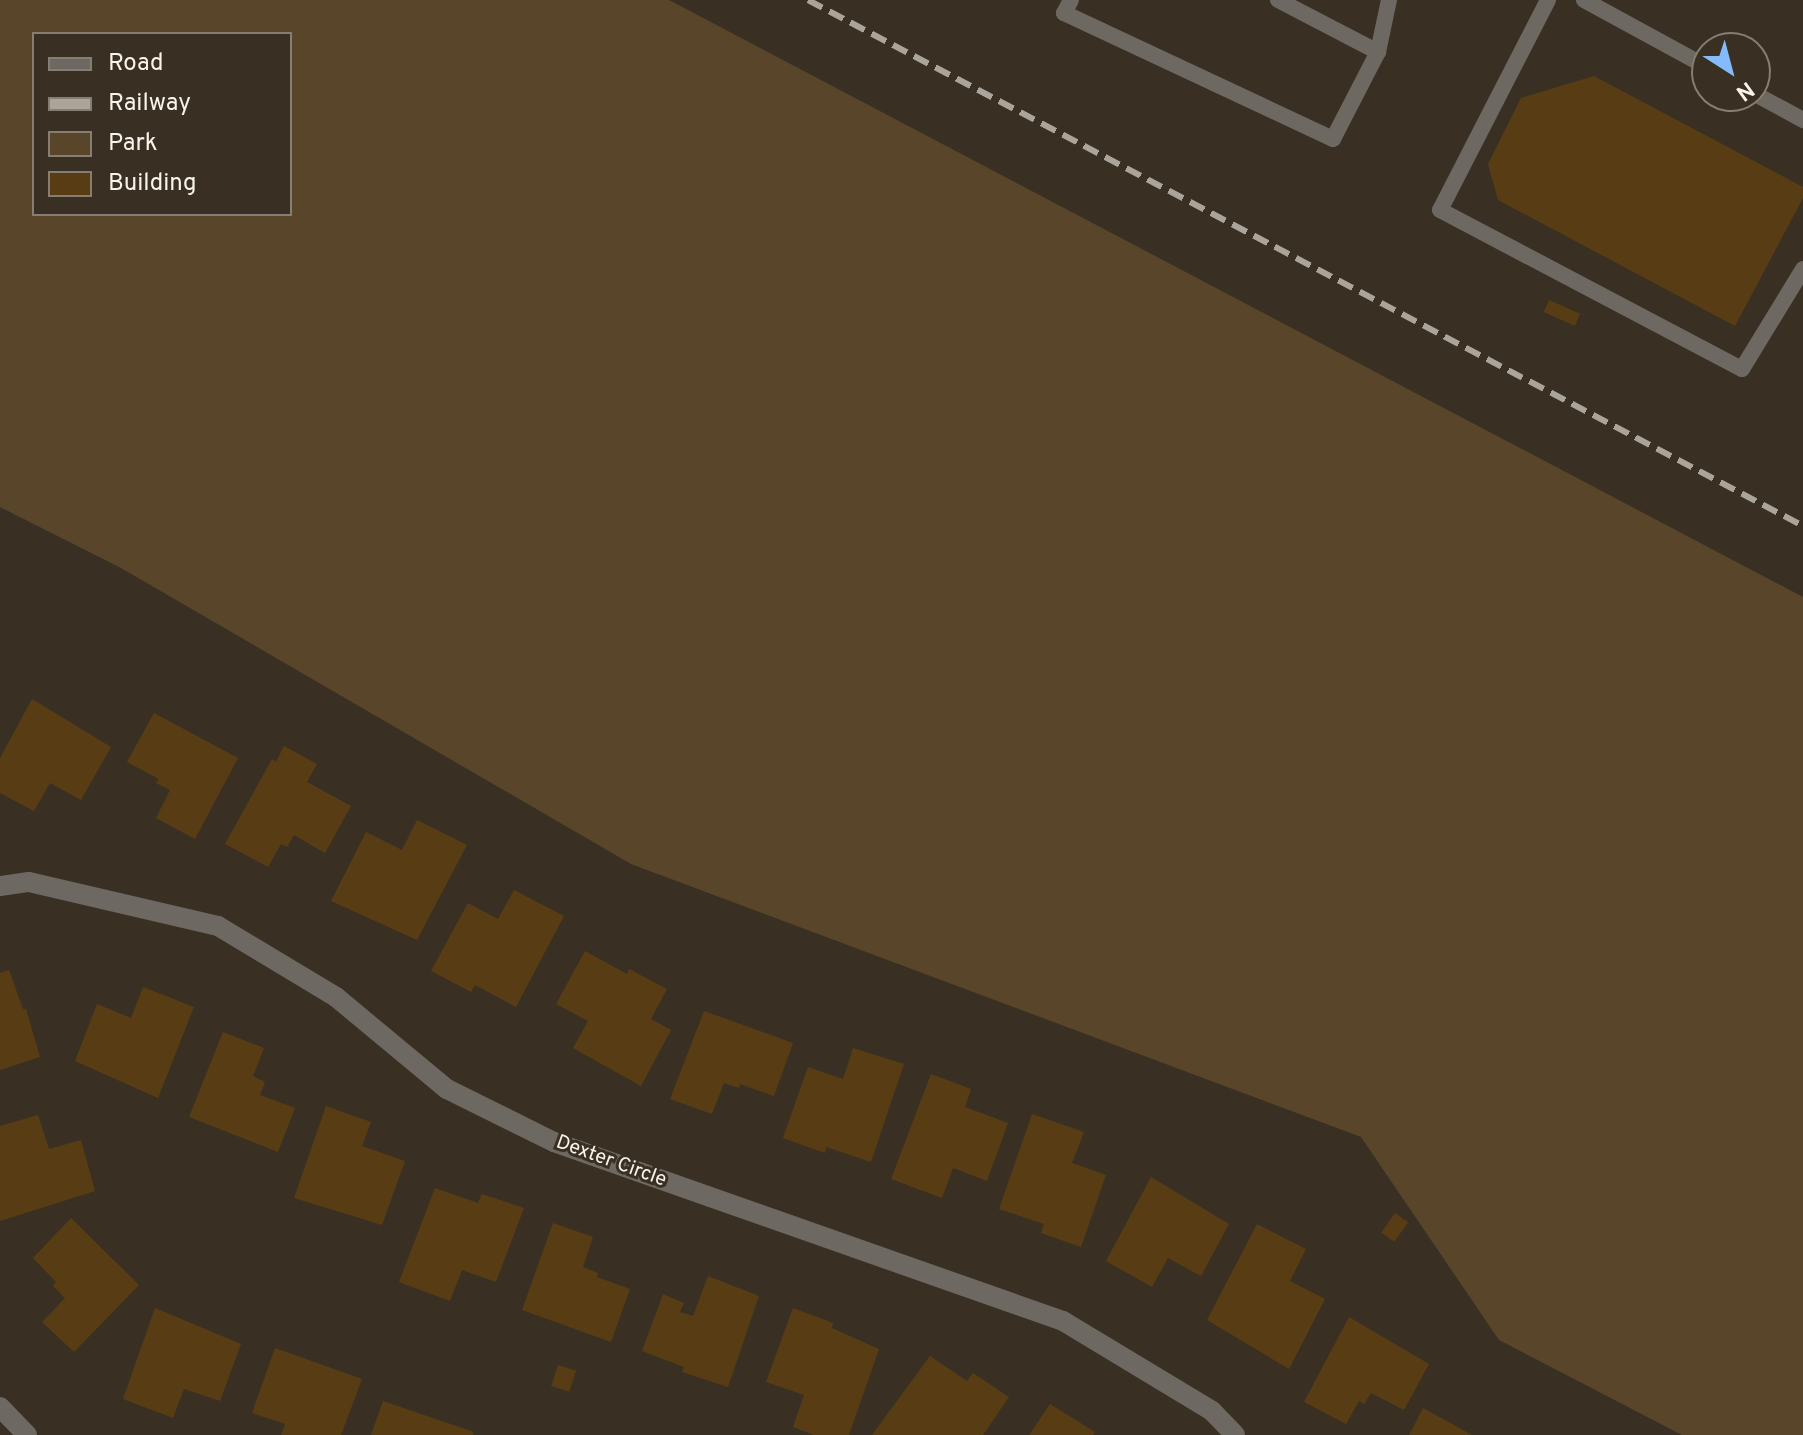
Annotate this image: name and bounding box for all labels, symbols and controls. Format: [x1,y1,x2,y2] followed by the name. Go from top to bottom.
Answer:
[32,32,292,216] legend
[1691,32,1771,112] north arrow
[108,49,164,79] text: Road
[1730,75,1759,106] text: N
[108,89,191,119] text: Railway
[108,129,158,159] text: Park
[108,169,197,199] text: Building
[552,1131,670,1193] street label: Dexter Circle

